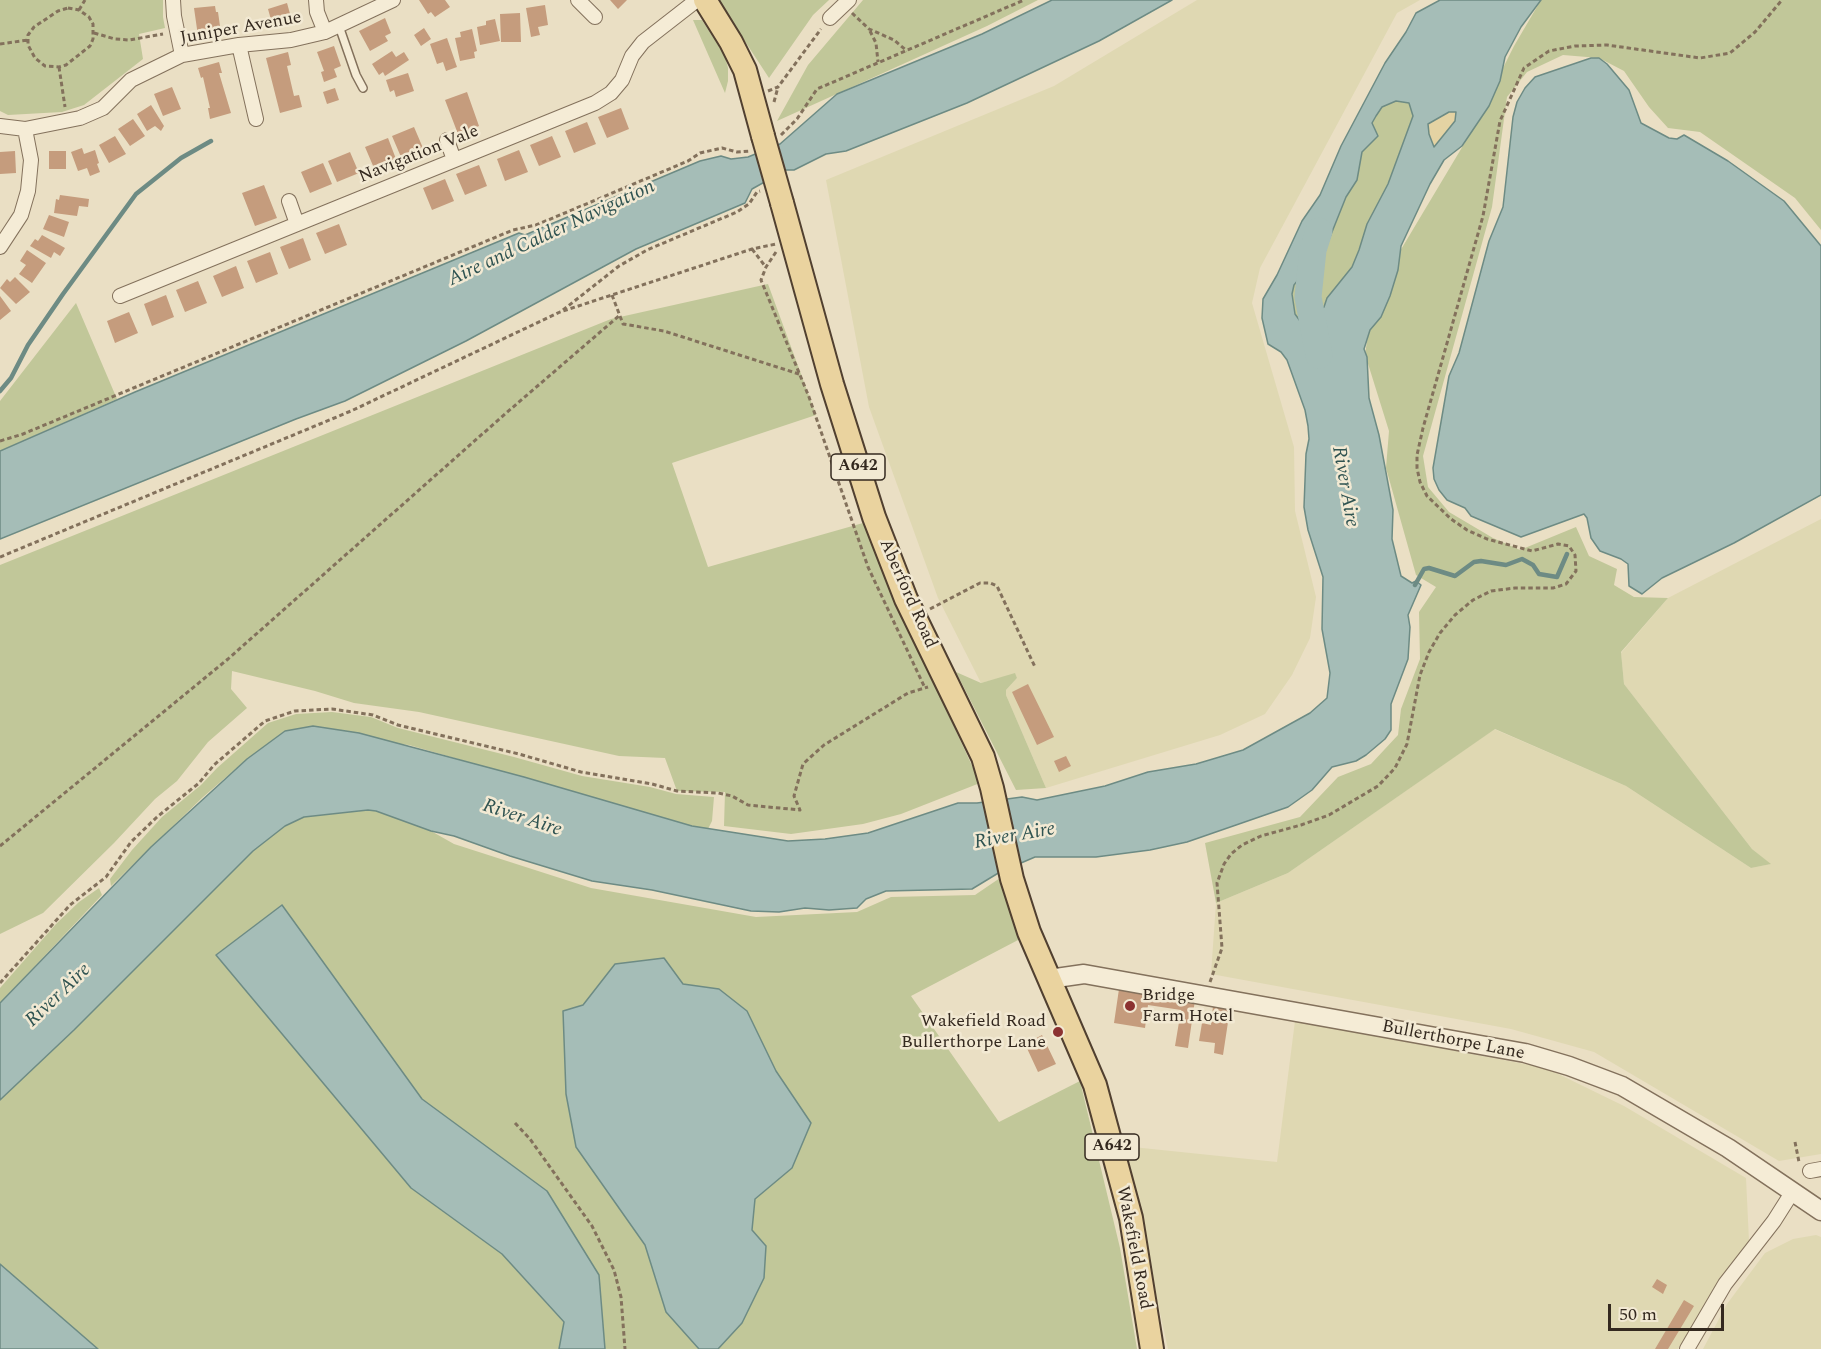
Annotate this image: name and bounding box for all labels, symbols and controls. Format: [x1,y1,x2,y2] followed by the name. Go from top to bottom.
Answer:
[179,8,303,50] street label: Juniper Avenue
[356,121,482,189] street label: Navigation Vale
[445,176,659,292] water label: Aire and Calder Navigation
[1325,445,1363,529] water label: River Aire
[831,454,885,480] road number: A642
[873,536,941,652] street label: Aberford Road
[479,795,565,843] water label: River Aire
[973,818,1057,856] water label: River Aire
[21,959,97,1033] water label: River Aire
[1142,985,1233,1028] place label: Bridge Farm Hotel
[1123,999,1137,1013] marker: Bridge Farm Hotel
[901,1011,1046,1054] place label: Wakefield Road Bullerthorpe Lane
[1380,1017,1526,1065] street label: Bullerthorpe Lane
[1051,1025,1065,1039] marker: Wakefield Road Bullerthorpe Lane
[1085,1134,1139,1160] road number: A642
[1110,1184,1156,1312] street label: Wakefield Road
[1611,1292,1726,1330] scale bar
[1619,1301,1657,1328] text: 50 m

